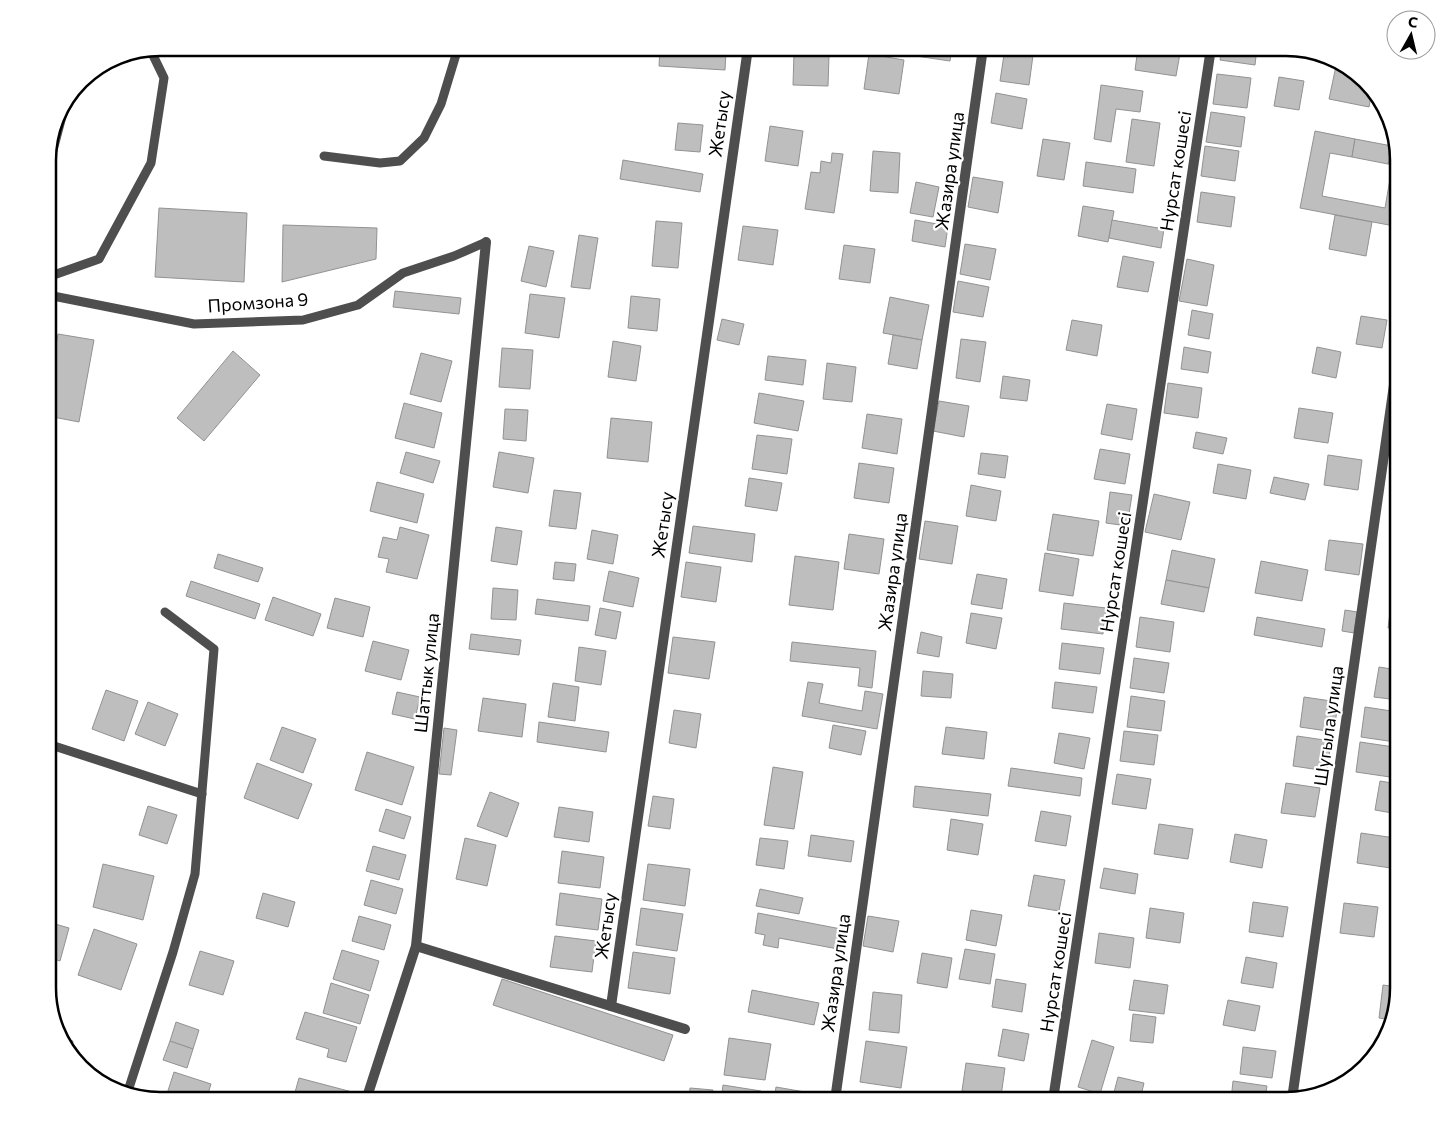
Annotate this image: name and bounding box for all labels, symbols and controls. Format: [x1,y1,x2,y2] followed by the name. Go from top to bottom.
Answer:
[1386,10,1436,60] north arrow
[1407,13,1419,31] text: С
[703,89,735,159] street label: Жетысу
[1155,109,1195,233] street label: Нурсат кошесi
[930,110,968,232] street label: Жазира улица
[207,288,309,316] street label: Промзона 9
[646,490,678,560] street label: Жетысу
[1095,510,1135,634] street label: Нурсат кошесi
[873,511,911,633] street label: Жазира улица
[409,612,443,734] street label: Шаттык улица
[1309,664,1347,788] street label: Шугыла улица
[589,891,621,961] street label: Жетысу
[1035,910,1075,1034] street label: Нурсат кошесi
[816,912,854,1034] street label: Жазира улица

